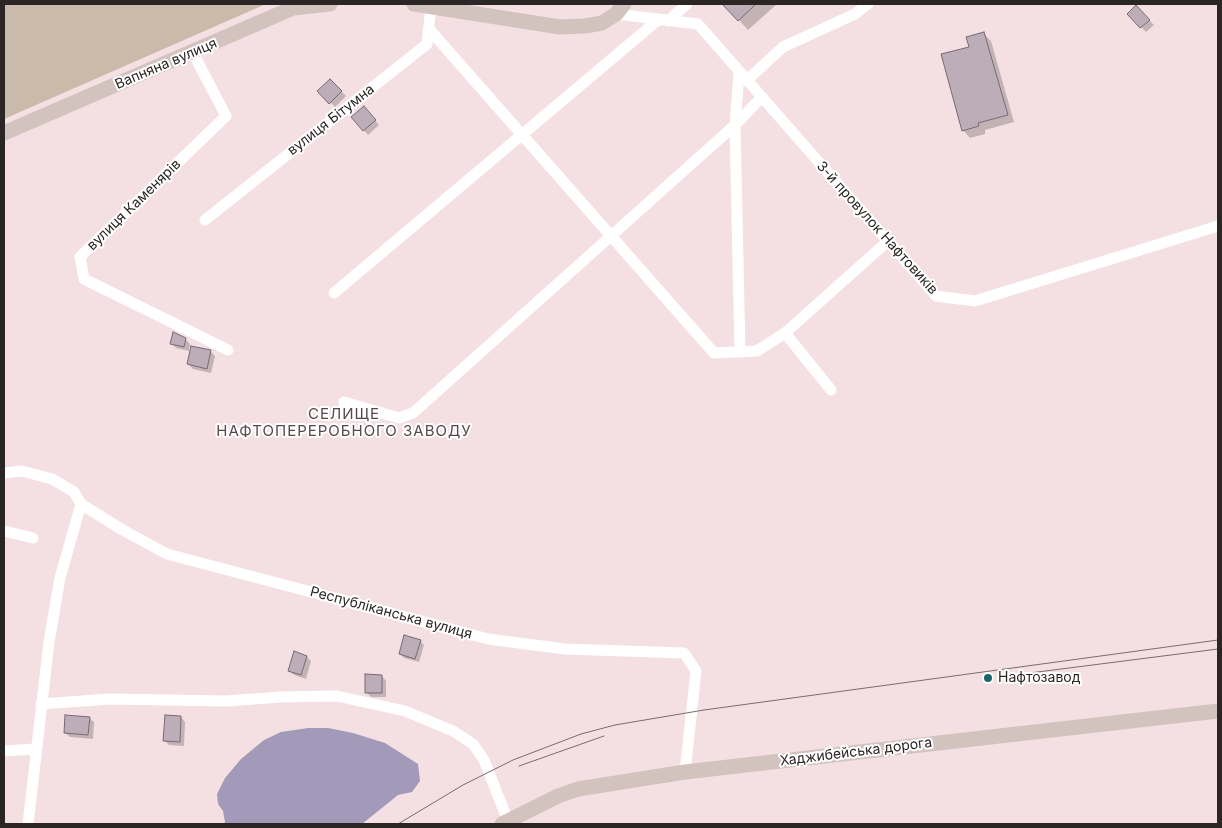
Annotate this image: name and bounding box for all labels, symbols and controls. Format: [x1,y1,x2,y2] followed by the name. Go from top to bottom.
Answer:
[113,35,219,93] street label: Вапняна вулиця
[284,81,378,159] street label: вулиця Бітумна
[84,156,184,254] street label: вулиця Каменярів
[813,158,941,298] street label: 3-й провулок Нафтовиків
[213,405,475,440] district label: СЕЛИЩЕ НАФТОПЕРЕРОБНОГО ЗАВОДУ
[308,583,474,643] street label: Республіканська вулиця
[998,670,1080,686] place label: Нафтозавод
[982,672,994,684] marker: Нафтозавод
[779,734,933,770] street label: Хаджибейська дорога

